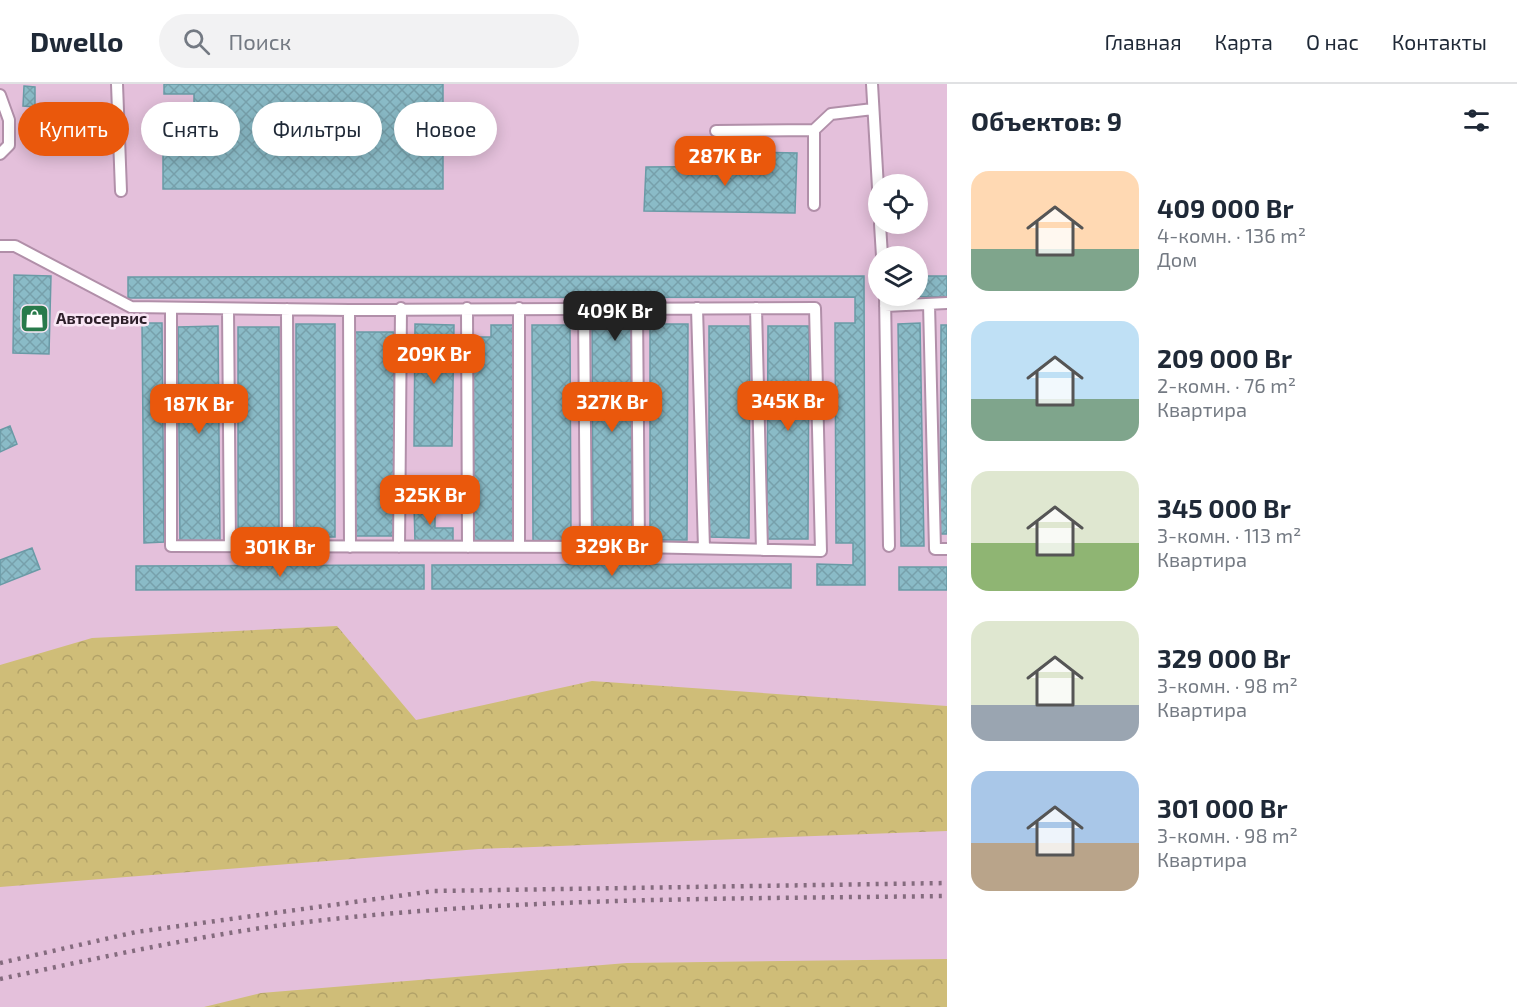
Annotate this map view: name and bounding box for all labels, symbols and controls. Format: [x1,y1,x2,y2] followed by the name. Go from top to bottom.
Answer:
[159,14,579,68] search box
[30,24,123,58] text: Dwello
[180,25,213,58] icon: search
[228,28,291,54] text: Поиск
[1105,29,1182,54] text: Главная
[1215,29,1273,54] text: Карта
[1306,29,1359,54] text: О нас
[1392,29,1487,54] text: Контакты
[18,102,129,156] chip: Купить
[141,102,240,156] chip: Снять
[252,102,382,156] chip: Фильтры
[394,102,497,156] chip: Новое
[1460,104,1493,137] icon: filters
[971,105,1122,136] text: Объектов: 9
[670,136,780,187] pin: 287K Br
[689,143,761,167] text: 287K Br
[868,174,928,306] map controls
[868,174,928,234] button: locate
[1157,192,1294,223] text: 409 000 Br
[1019,195,1091,267] icon: home
[1157,223,1306,247] text: 4-комн. · 136 m²
[868,246,928,306] button: layers
[1157,247,1197,271] text: Дом
[560,291,670,342] pin: 409K Br
[577,298,653,322] text: 409K Br
[19,302,51,334] shop icon: Автосервис
[56,308,147,327] place label: Автосервис
[379,334,489,385] pin: 209K Br
[397,341,471,365] text: 209K Br
[1157,342,1292,373] text: 209 000 Br
[1019,345,1091,417] icon: home
[1157,373,1296,397] text: 2-комн. · 76 m²
[733,381,843,432] pin: 345K Br
[557,382,667,433] pin: 327K Br
[144,384,254,435] pin: 187K Br
[751,388,825,412] text: 345K Br
[576,389,648,413] text: 327K Br
[164,391,234,415] text: 187K Br
[1157,397,1247,421] text: Квартира
[375,475,485,526] pin: 325K Br
[394,482,466,506] text: 325K Br
[1157,492,1291,523] text: 345 000 Br
[1019,495,1091,567] icon: home
[1157,523,1301,547] text: 3-комн. · 113 m²
[557,526,667,577] pin: 329K Br
[225,527,335,578] pin: 301K Br
[576,533,648,557] text: 329K Br
[245,534,315,558] text: 301K Br
[1157,547,1247,571] text: Квартира
[1157,642,1290,673] text: 329 000 Br
[1019,645,1091,717] icon: home
[1157,673,1298,697] text: 3-комн. · 98 m²
[1157,697,1247,721] text: Квартира
[1157,792,1288,823] text: 301 000 Br
[1019,795,1091,867] icon: home
[1157,823,1298,847] text: 3-комн. · 98 m²
[1157,847,1247,871] text: Квартира

